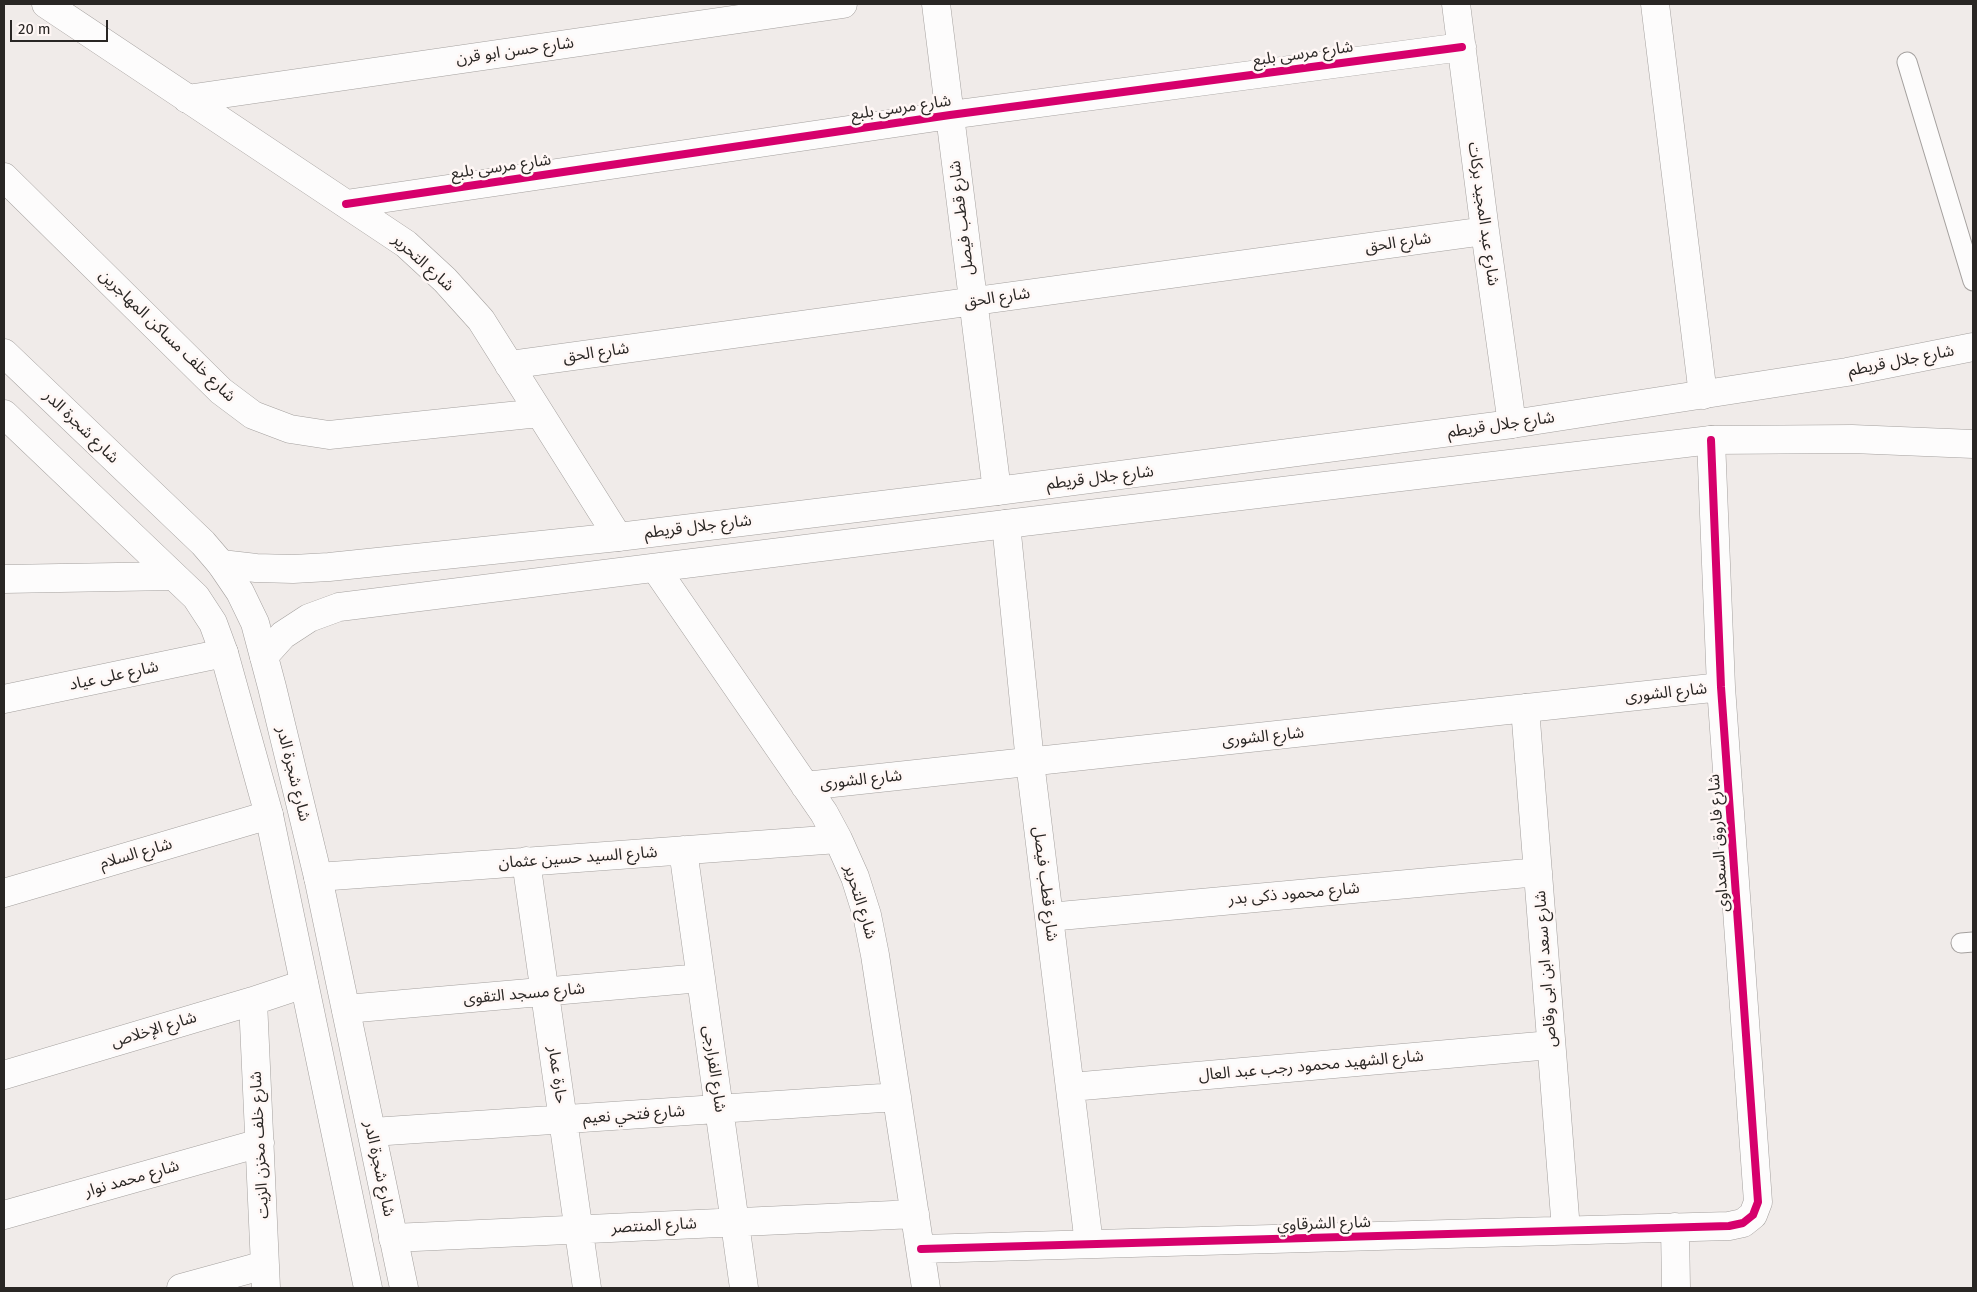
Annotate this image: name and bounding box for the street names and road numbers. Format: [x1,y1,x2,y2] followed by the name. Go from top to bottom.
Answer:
[455,33,575,69] street label: شارع حسن ابو قرن
[1251,37,1355,71] street label: شارع مرسى بلبع
[849,91,953,125] street label: شارع مرسى بلبع
[1463,141,1503,287] street label: شارع عبد المجيد بركات
[449,150,553,184] street label: شارع مرسى بلبع
[945,159,979,277] street label: شارع قطب فيصل
[1364,229,1432,257] street label: شارع الحق
[388,230,458,296] street label: شارع التحرير
[95,266,239,406] street label: شارع خلف مساكن المهاجرين
[963,284,1031,312] street label: شارع الحق
[562,339,630,367] street label: شارع الحق
[1846,341,1956,381] street label: شارع جلال قريطم
[39,386,123,468] street label: شارع شجرة الدر
[1446,408,1556,442] street label: شارع جلال قريطم
[1045,462,1155,494] street label: شارع جلال قريطم
[643,511,753,543] street label: شارع جلال قريطم
[68,657,160,695] street label: شارع على عياد
[1624,679,1708,707] street label: شارع الشورى
[1221,723,1305,751] street label: شارع الشورى
[272,725,314,823] street label: شارع شجرة الدر
[819,766,903,794] street label: شارع الشورى
[1705,773,1733,913] street label: شارع فاروق السعداوى
[1028,825,1062,943] street label: شارع قطب فيصل
[98,835,174,873] street label: شارع السلام
[498,843,658,873] street label: شارع السيد حسين عثمان
[840,863,880,941] street label: شارع التحرير
[1228,879,1360,909] street label: شارع محمود ذكى بدر
[1531,890,1561,1048] street label: شارع سعد ابن ابى وقاص
[462,979,586,1009] street label: شارع مسجد التقوى
[109,1008,199,1052] street label: شارع الإخلاص
[698,1024,730,1114] street label: شارع الفرارجى
[543,1045,571,1105] street label: حارة عمار
[1198,1047,1424,1085] street label: شارع الشهيد محمود رجب عبد العال
[247,1071,273,1219] street label: شارع خلف مخزن الزيت
[582,1102,686,1128] street label: شارع فتحي نعيم
[360,1120,398,1218] street label: شارع شجرة الدر
[82,1156,182,1202] street label: شارع محمد نوار
[1277,1213,1371,1235] street label: شارع الشرقاوي
[611,1214,697,1238] street label: شارع المنتصر

